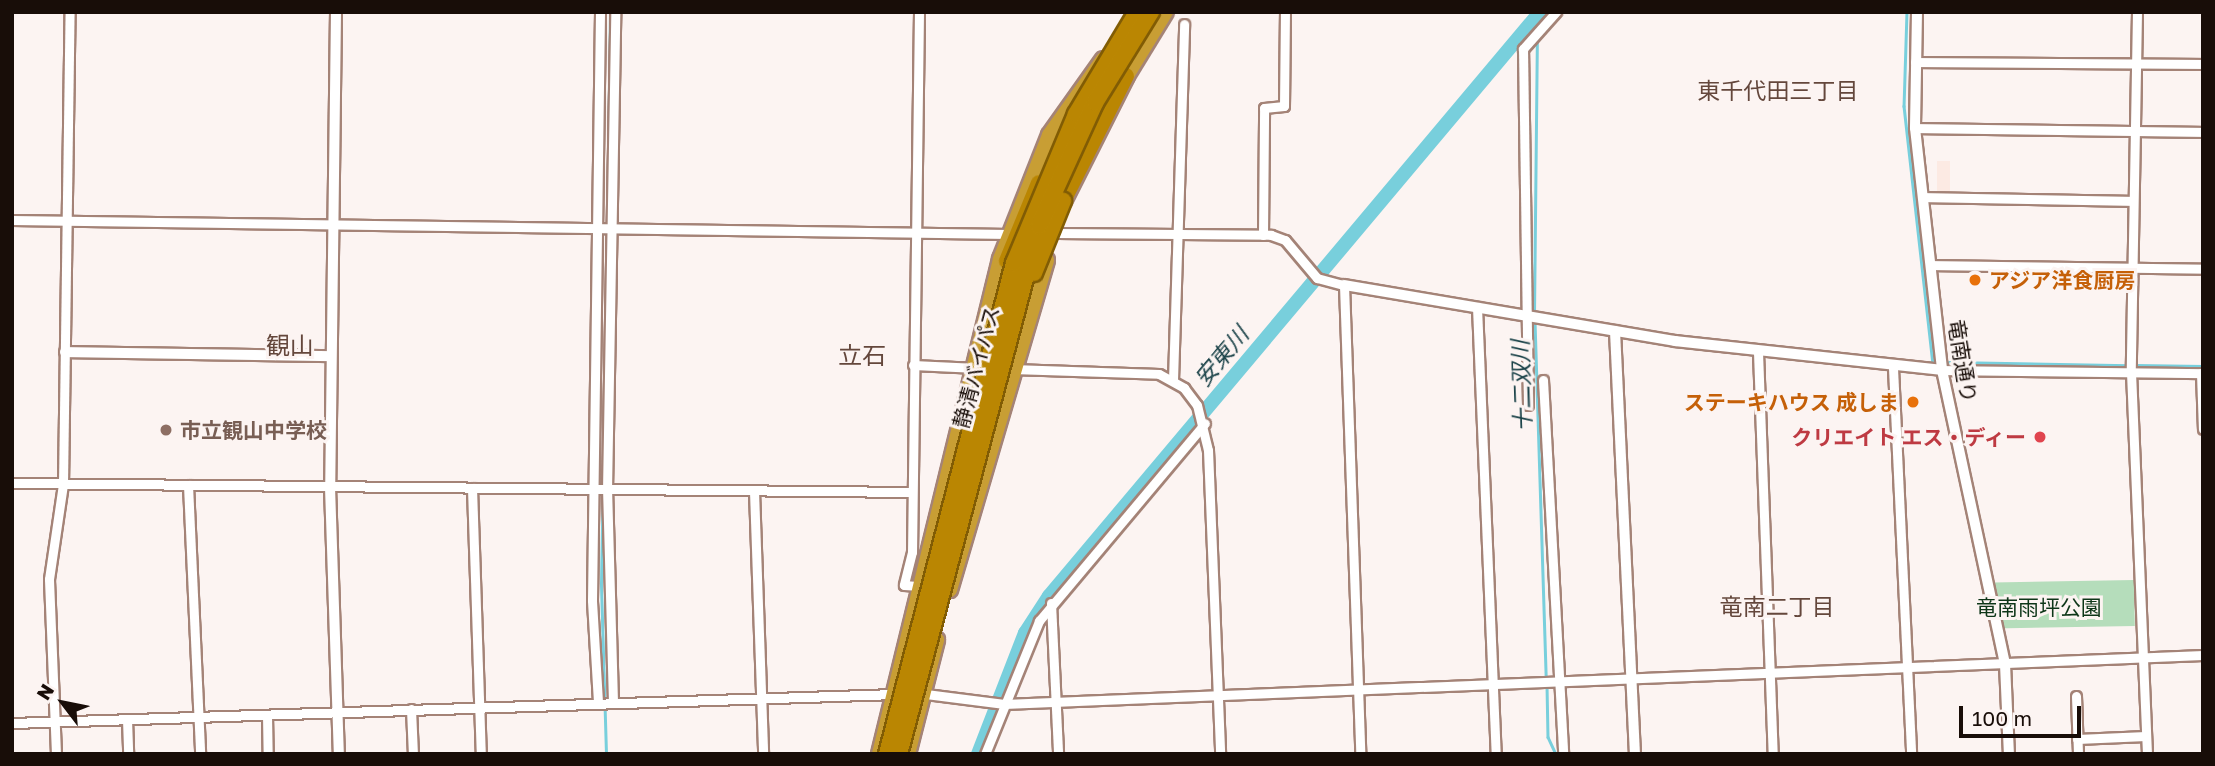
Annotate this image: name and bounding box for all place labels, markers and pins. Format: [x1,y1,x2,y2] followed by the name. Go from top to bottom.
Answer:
[1989,267,2136,293] place label: アジア洋食厨房
[1967,272,1983,288] marker: アジア洋食厨房
[1684,389,1899,415] place label: ステーキハウス 成しま
[1905,394,1921,410] marker: ステーキハウス 成しま
[180,417,327,443] place label: 市立観山中学校
[158,422,174,438] marker: 市立観山中学校
[1790,424,2026,450] place label: クリエイト エス・ディー
[2032,429,2048,445] marker: クリエイト エス・ディー

